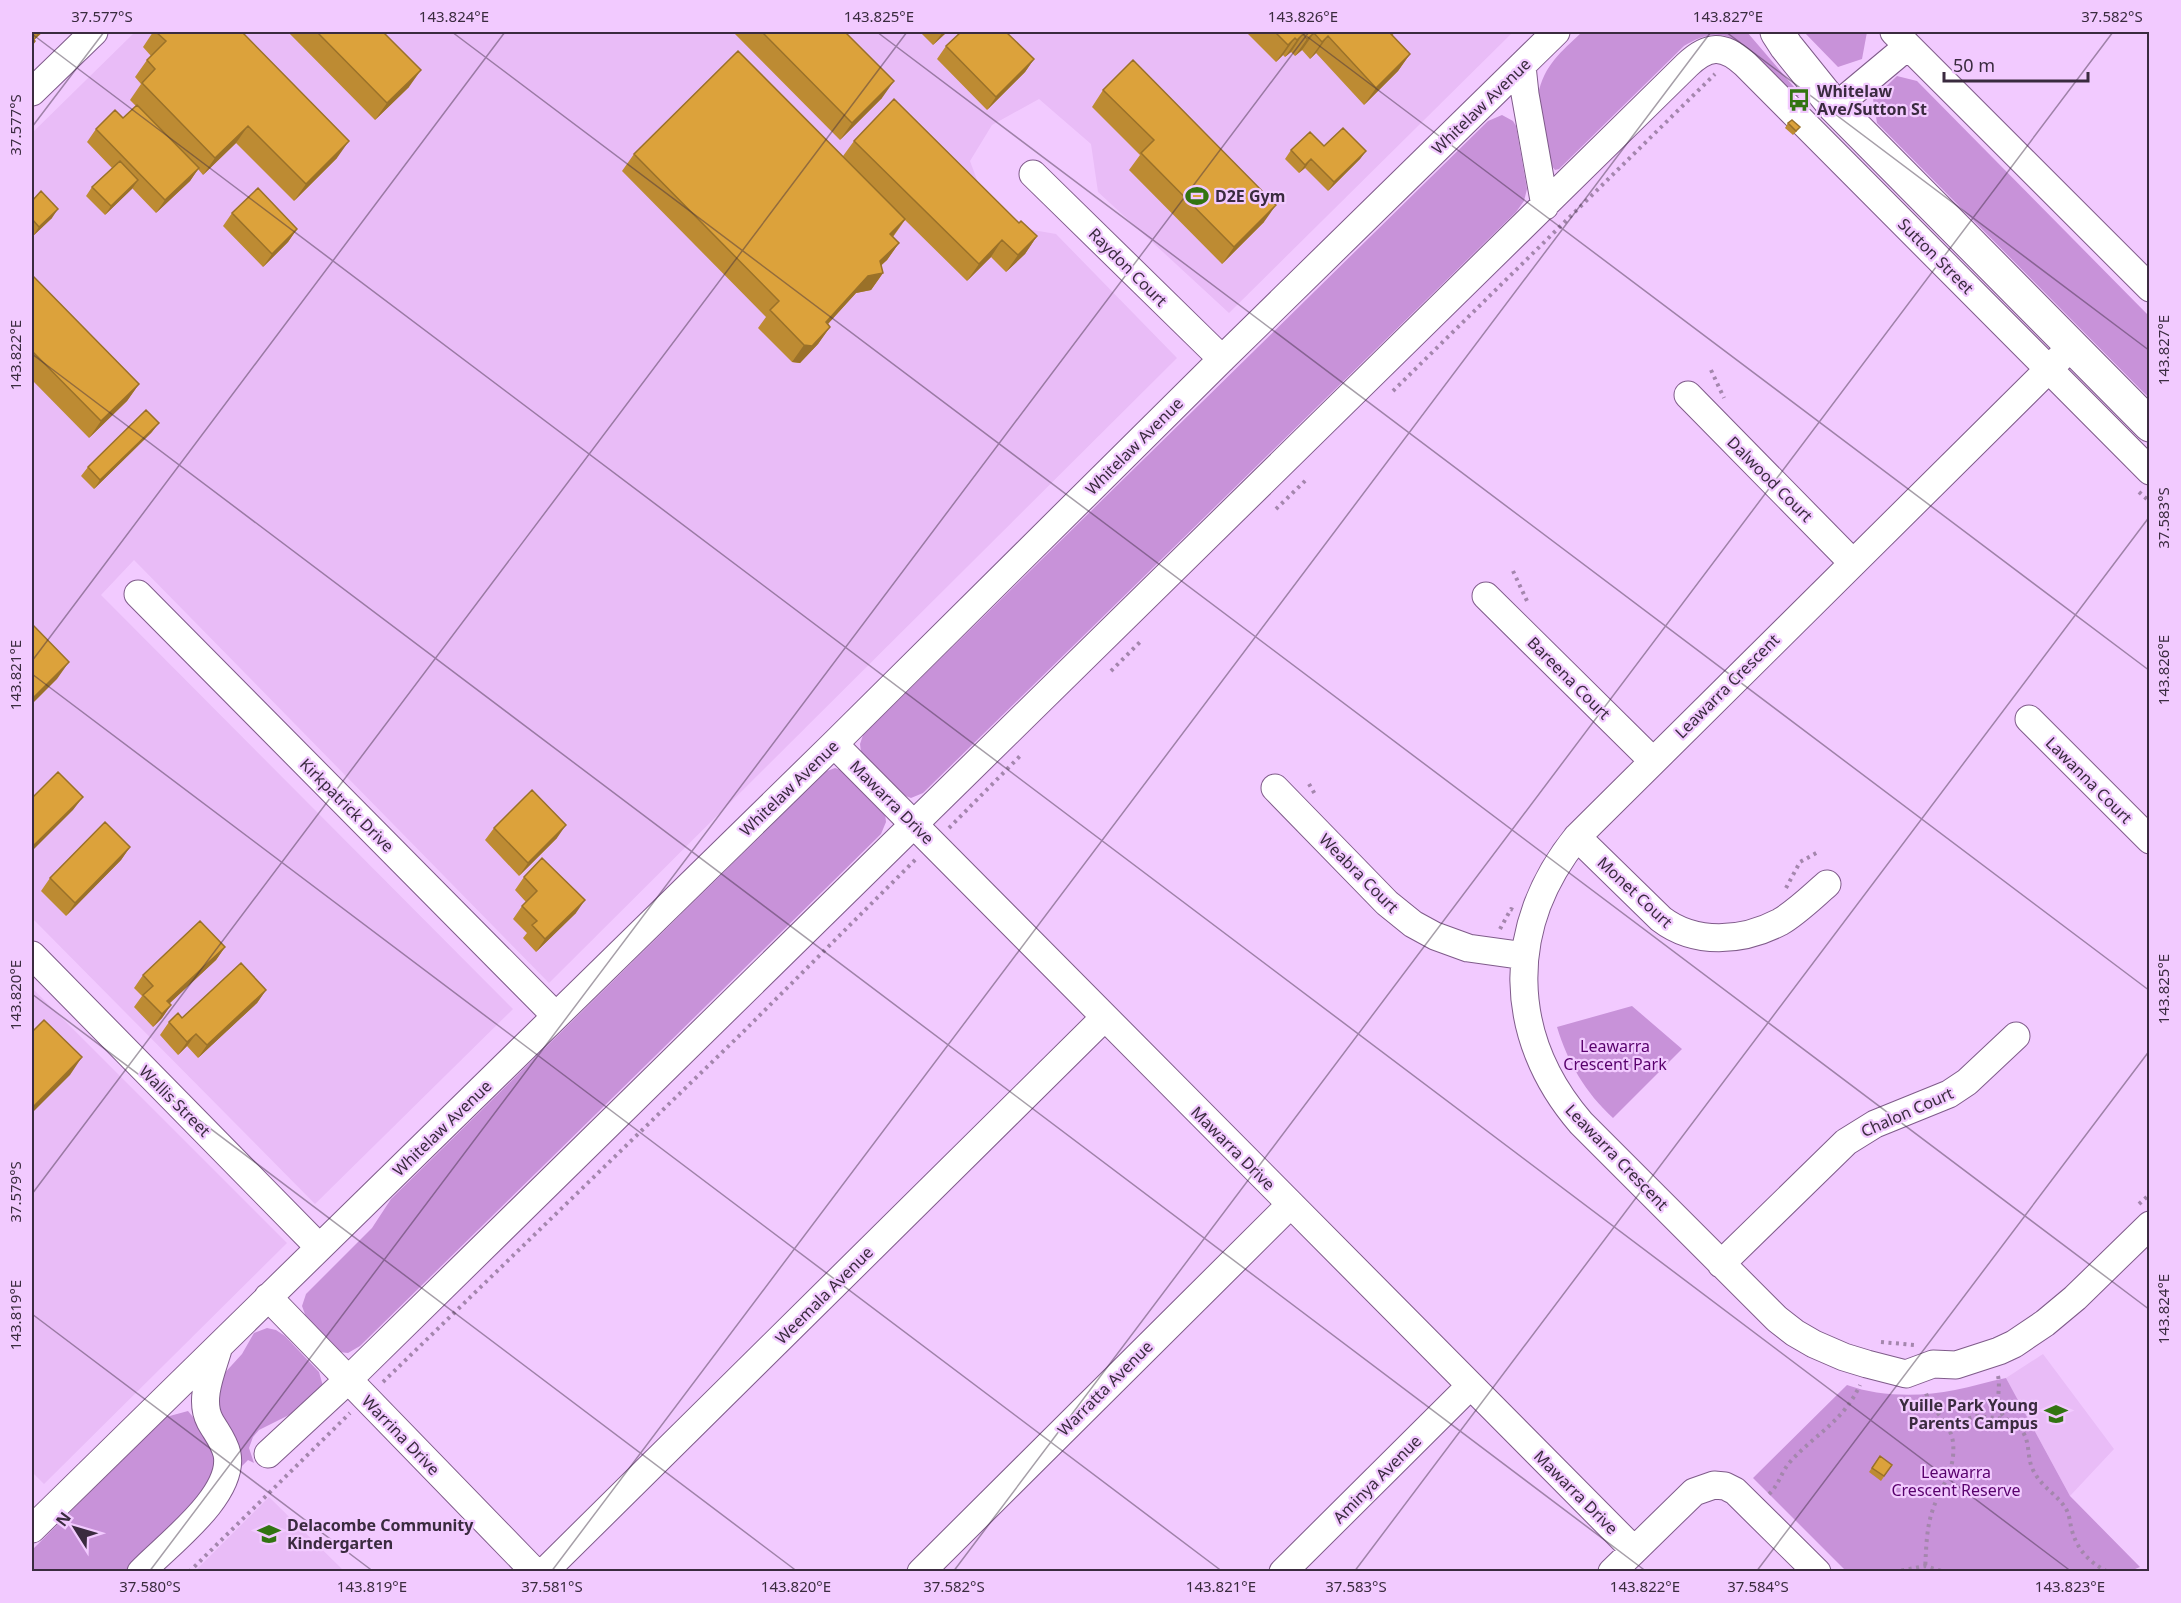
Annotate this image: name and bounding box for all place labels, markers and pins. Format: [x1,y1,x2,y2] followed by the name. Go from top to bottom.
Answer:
[1817,80,1927,120] place label: Whitelaw Ave/Sutton St
[1786,87,1812,113] bus stop icon: Whitelaw Ave/Sutton St
[1184,183,1210,209] sports icon: D2E Gym
[1215,185,1285,207] place label: D2E Gym
[1899,1394,2038,1434] place label: Yuille Park Young Parents Campus
[2043,1401,2069,1427] school or university icon: Yuille Park Young Parents Campus
[287,1514,474,1554] place label: Delacombe Community Kindergarten
[256,1521,282,1547] school or university icon: Delacombe Community Kindergarten

